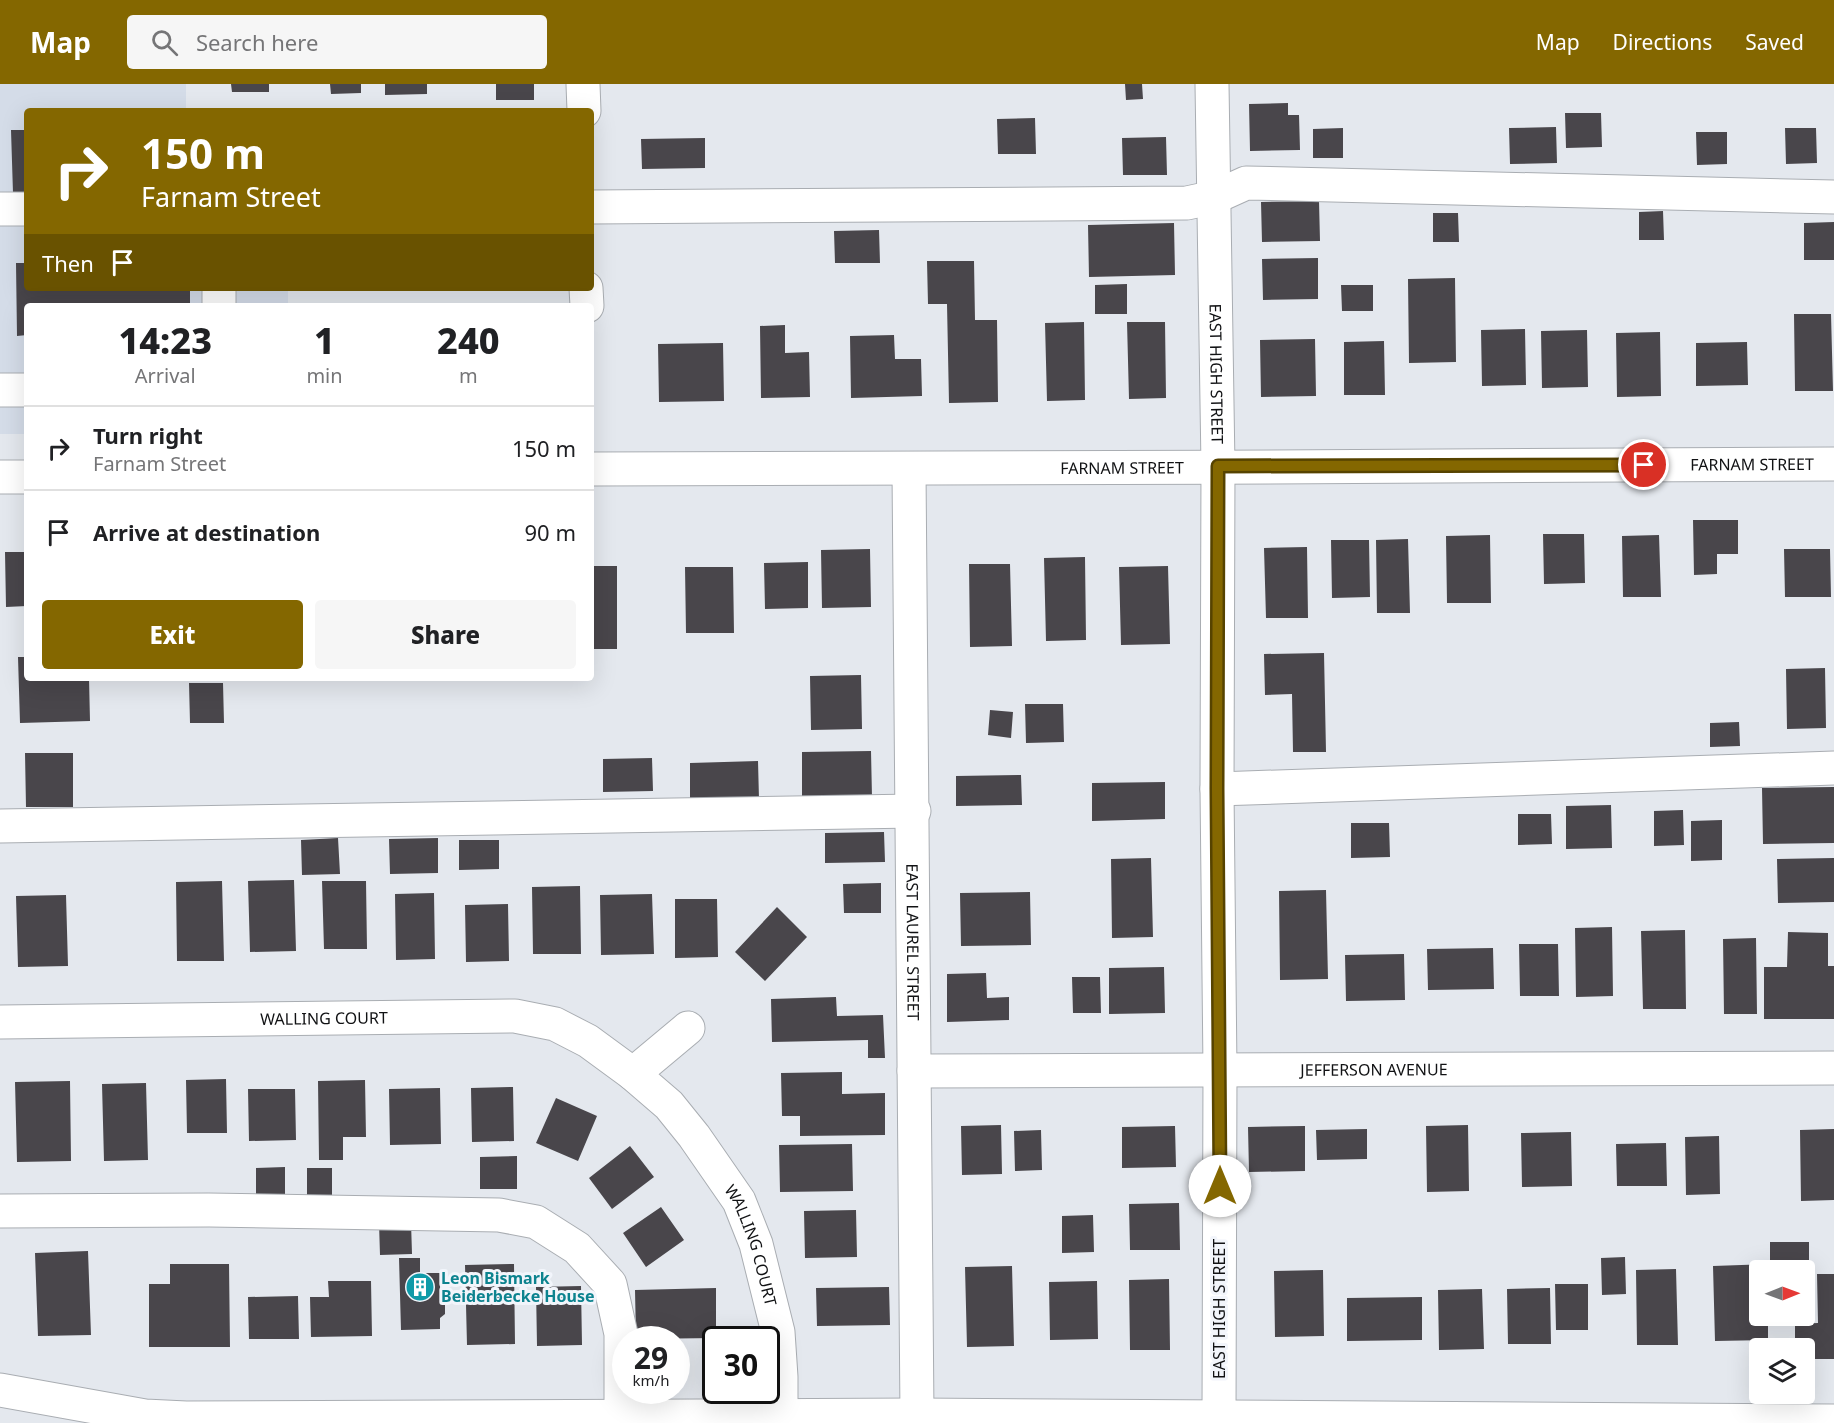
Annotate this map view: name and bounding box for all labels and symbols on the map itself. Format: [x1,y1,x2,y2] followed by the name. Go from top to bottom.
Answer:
[1204,304,1229,444] street label: EAST HIGH STREET
[1618,439,1669,490] pin
[1690,453,1814,475] street label: FARNAM STREET
[1060,456,1184,479] street label: FARNAM STREET
[901,863,925,1021] street label: EAST LAUREL STREET
[260,1006,388,1030] street label: WALLING COURT
[1298,1058,1448,1081] street label: JEFFERSON AVENUE
[1188,1154,1252,1218] position arrow
[720,1180,782,1308] street label: WALLING COURT
[1208,1239,1230,1379] street label: EAST HIGH STREET
[1749,1260,1815,1326] north arrow
[441,1267,595,1307] place label: Leon Bismark Beiderbecke House
[404,1271,436,1303] building icon: Leon Bismark Beiderbecke House
[702,1326,780,1404] speed limit sign: 30

